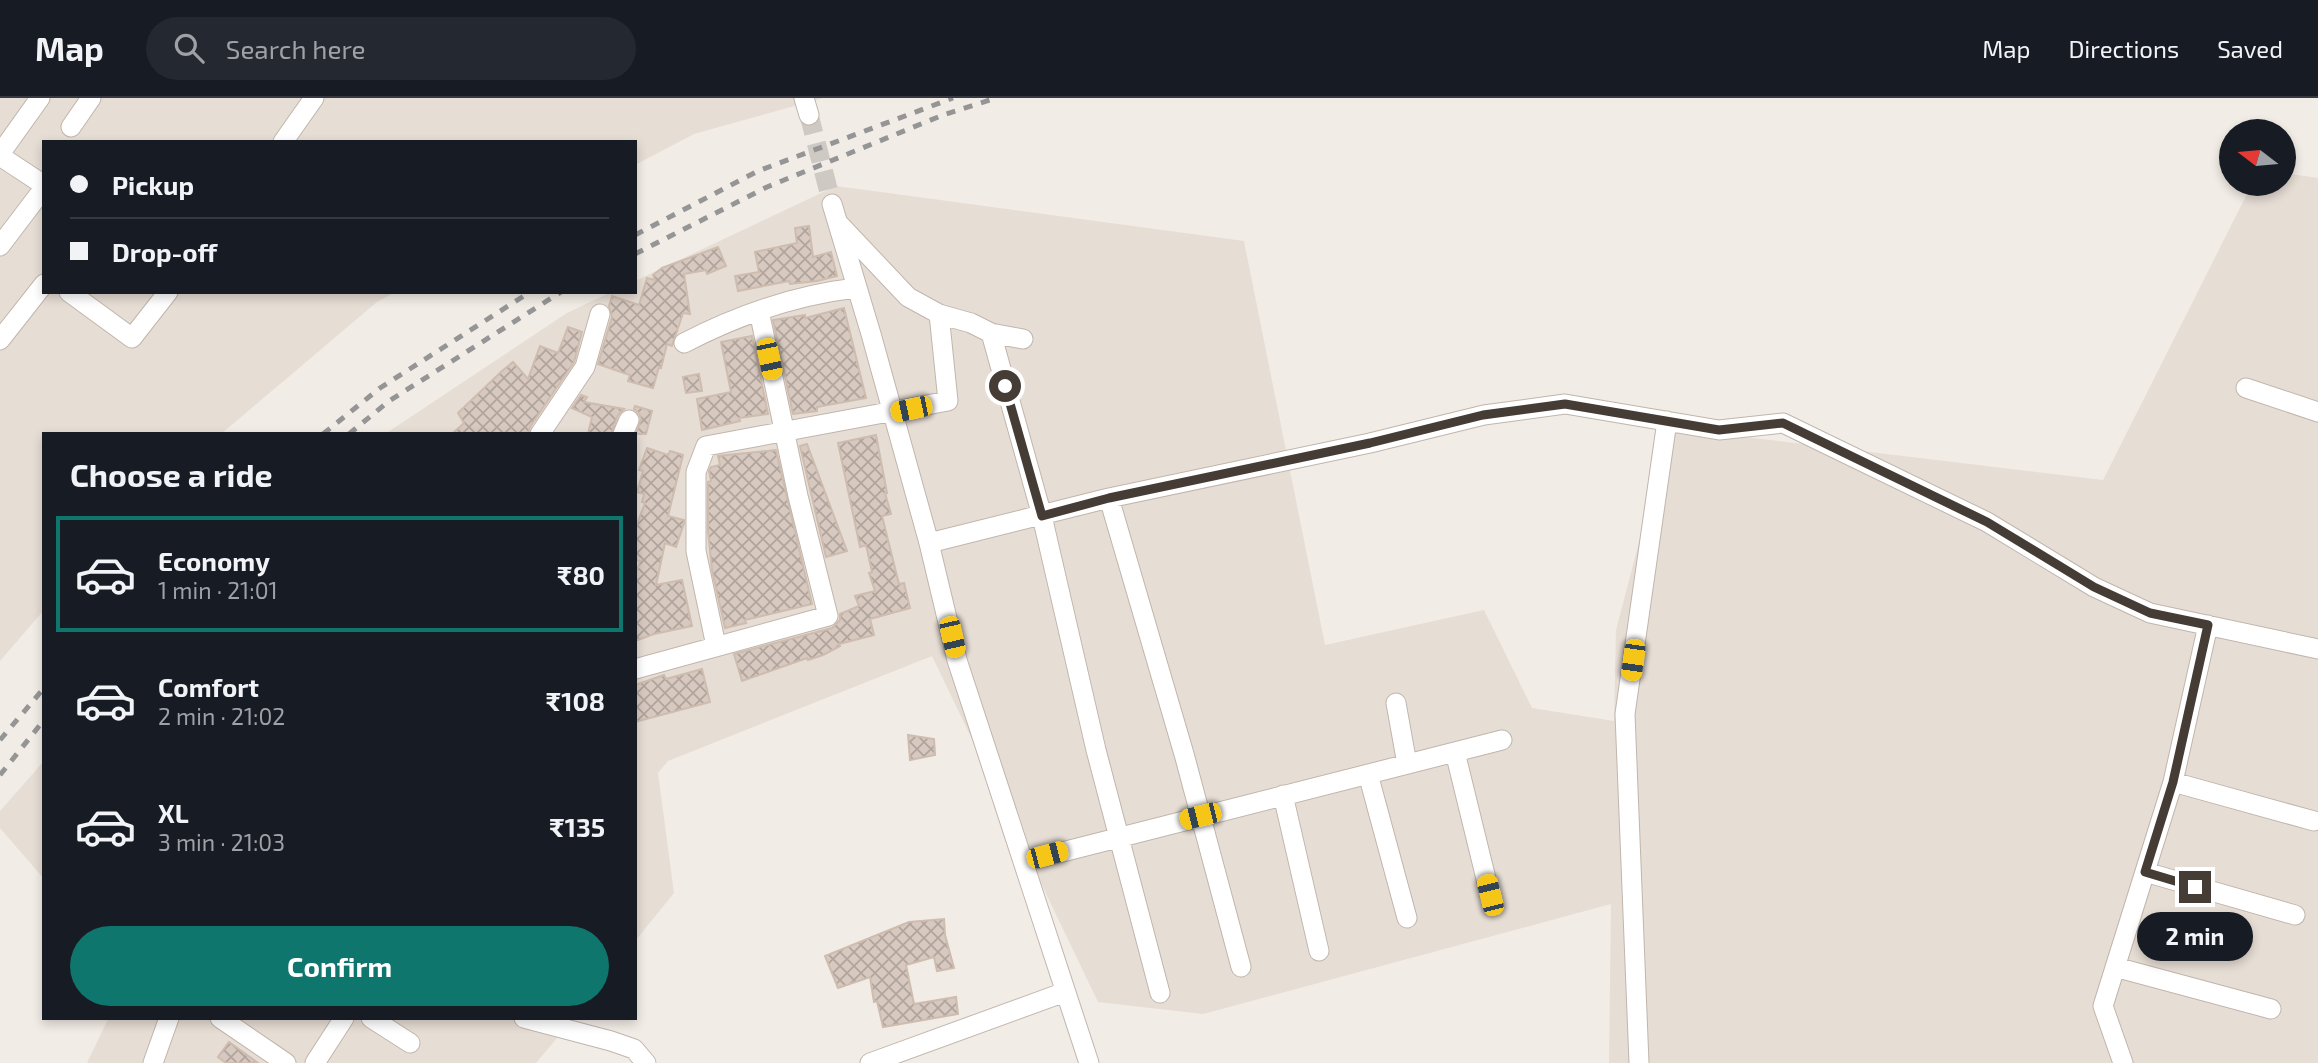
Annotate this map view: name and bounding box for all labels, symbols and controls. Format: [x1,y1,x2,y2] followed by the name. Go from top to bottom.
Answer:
[146,17,636,80] search box
[35,28,104,68] text: Map
[170,29,208,67] icon: search
[226,33,365,64] text: Search here
[1982,34,2030,63] text: Map
[2068,34,2179,63] text: Directions
[2217,34,2283,63] text: Saved
[2219,119,2296,196] north arrow
[2219,119,2296,196] map controls
[112,169,194,200] text: Pickup
[112,236,217,267] text: Drop-off
[755,336,784,382] car
[989,370,1021,402] route start
[889,394,934,424] car
[70,455,273,493] text: Choose a ride
[74,543,137,606] icon: car
[158,545,270,576] text: Economy
[557,559,605,590] text: ₹80
[158,576,278,604] text: 1 min · 21:01
[938,614,967,660] car
[1620,638,1647,682] car
[74,669,137,732] icon: car
[158,671,259,702] text: Comfort
[546,685,605,716] text: ₹108
[158,702,285,730] text: 2 min · 21:02
[74,795,137,858] icon: car
[158,797,189,828] text: XL
[1178,801,1223,831] car
[549,811,605,842] text: ₹135
[158,828,285,856] text: 3 min · 21:03
[1024,839,1071,871] car
[2179,871,2211,903] route end
[1475,872,1506,918] car
[2137,912,2253,960] callout: 2 min
[2166,922,2224,950] text: 2 min
[70,926,609,1006] button: Confirm

